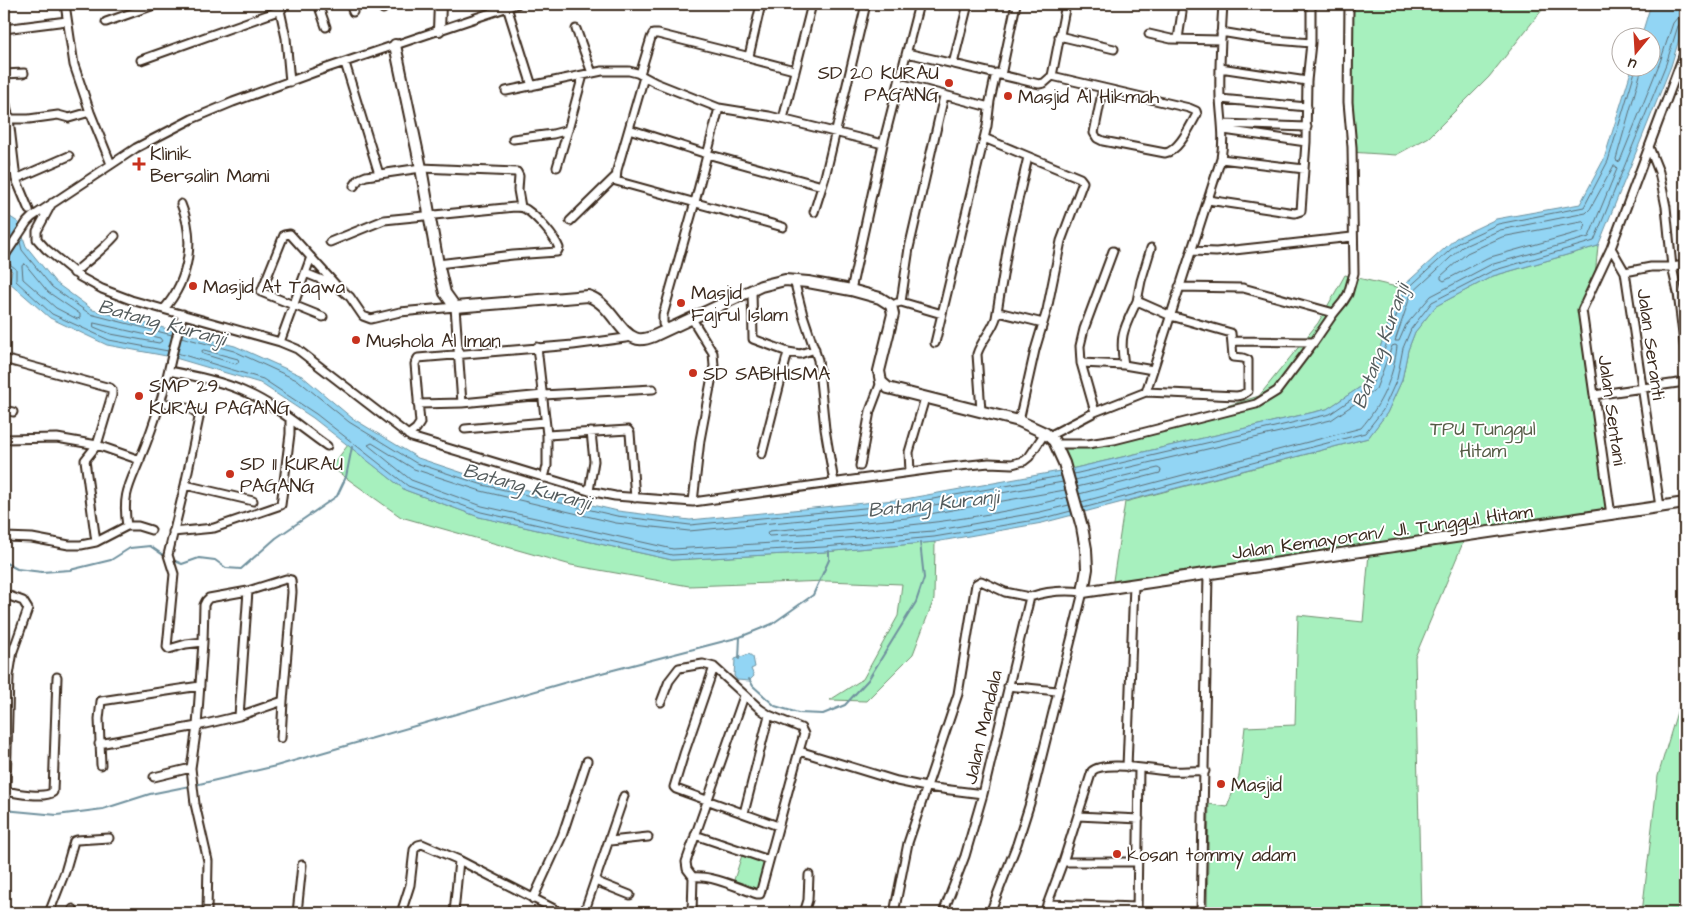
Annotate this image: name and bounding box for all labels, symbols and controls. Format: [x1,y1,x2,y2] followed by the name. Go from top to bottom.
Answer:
[1612,28,1662,78] north arrow
[1625,53,1639,74] text: U
[818,60,939,109] place label: SD 20 KURAU PAGANG
[943,77,955,89] marker: SD 20 KURAU PAGANG
[1018,84,1160,111] place label: Masjid Al Hikmah
[1002,90,1014,102] marker: Masjid Al Hikmah
[150,141,270,190] place label: Klinik Bersalin Mami
[132,157,146,171] marker: Klinik Bersalin Mami
[203,274,346,301] place label: Masjid At Taqwa
[1345,277,1418,413] water label: Batang Kuranji
[187,280,199,292] marker: Masjid At Taqwa
[691,280,788,329] place label: Masjid Fajrul Islam
[1629,287,1672,402] street label: Jalan Seranti
[95,292,232,355] water label: Batang Kuranji
[675,297,687,309] marker: Masjid Fajrul Islam
[366,328,501,355] place label: Mushola Al Iman
[350,334,362,346] marker: Mushola Al Iman
[1590,353,1633,467] street label: Jalan Sentani
[703,361,830,388] place label: SD SABIHISMA
[687,367,699,379] marker: SD SABIHISMA
[149,373,290,422] place label: SMP 29 KURAU PAGANG
[133,390,145,402] marker: SMP 29 KURAU PAGANG
[1430,416,1536,465] park label: TPU Tunggul Hitam
[240,451,343,500] place label: SD 11 KURAU PAGANG
[460,456,597,519] water label: Batang Kuranji
[224,468,236,480] marker: SD 11 KURAU PAGANG
[866,483,1003,526] water label: Batang Kuranji
[1230,498,1535,568] street label: Jalan Kemayoran/ Jl. Tunggul Hitam
[957,667,1010,787] street label: Jalan Mandala
[1231,772,1282,799] place label: Masjid
[1215,778,1227,790] marker: Masjid
[1127,842,1296,870] place label: kosan tommy adam
[1111,848,1123,860] marker: kosan tommy adam

